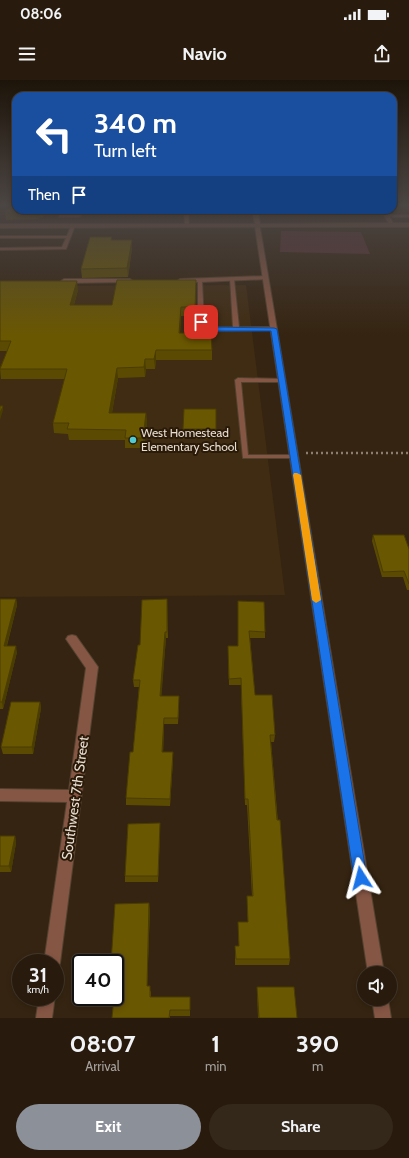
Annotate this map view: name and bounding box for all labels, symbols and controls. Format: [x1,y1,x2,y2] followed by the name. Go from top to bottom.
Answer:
[20,5,62,23] text: 08:06
[16,43,38,65] icon: menu
[182,43,227,65] text: Navio
[371,43,393,65] icon: share
[94,106,177,140] text: 340 m
[28,108,80,160] icon: left
[94,140,157,162] text: Turn left
[68,184,90,206] icon: arrive
[28,186,60,204] text: Then
[184,305,218,339] pin
[190,311,212,333] icon: arrive
[141,425,237,454] place label: West Homestead Elementary School
[128,435,138,445] marker: West Homestead Elementary School
[57,735,93,861] street label: Southwest 7th Street
[340,857,382,899] position arrow
[72,954,124,1006] speed limit sign: 40
[29,963,47,987] text: 31
[357,966,397,1006] map controls
[357,966,397,1006] button: sound
[27,983,49,996] text: km/h
[70,1029,136,1058] text: 08:07
[211,1029,220,1058] text: 1
[296,1029,339,1058] text: 390
[85,1058,120,1074] text: Arrival
[205,1058,226,1074] text: min
[312,1058,323,1074] text: m
[16,1104,201,1150] button: Exit
[209,1104,393,1150] button: Share

